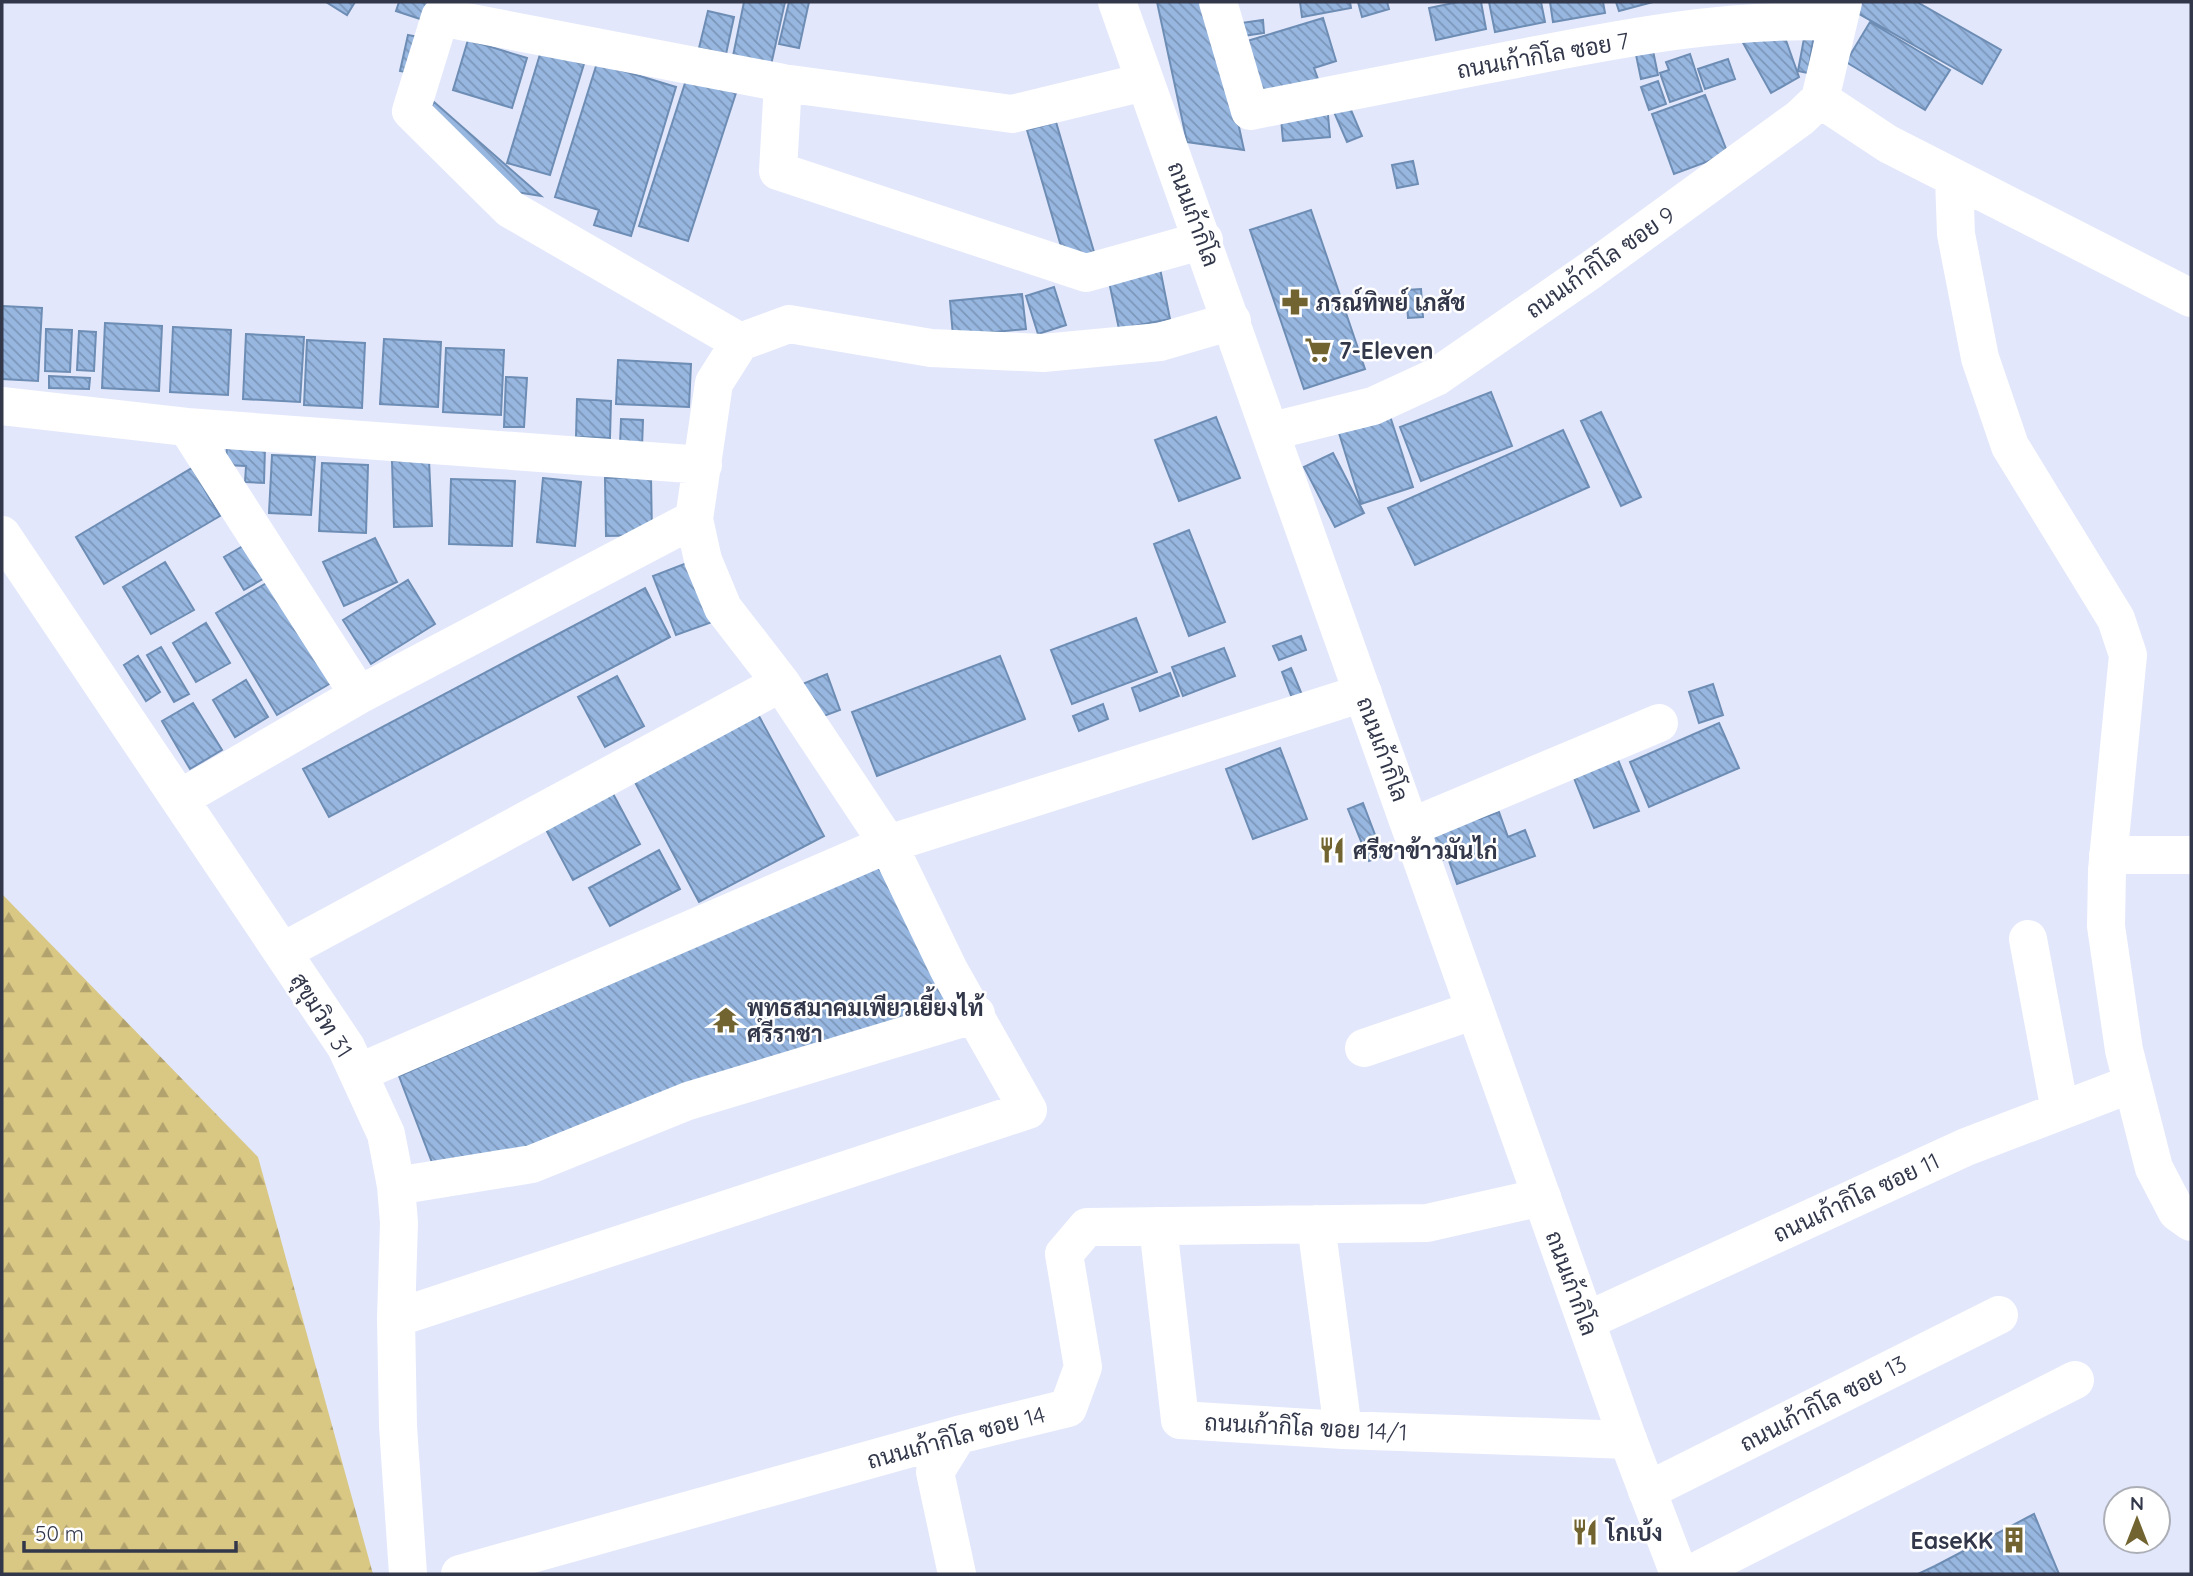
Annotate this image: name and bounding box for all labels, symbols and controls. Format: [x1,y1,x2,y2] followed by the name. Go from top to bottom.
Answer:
[1454,25,1632,84] street label: ถนนเก้ากิโล ซอย 7
[1162,157,1227,270] street label: ถนนเก้ากิโล
[1519,199,1680,324] street label: ถนนเก้ากิโล ซอย 9
[1280,287,1310,317] pharmacy icon: ภรณ์ทิพย์ เภสัช
[1316,287,1466,317] place label: ภรณ์ทิพย์ เภสัช
[1303,335,1333,365] supermarket icon: 7-Eleven
[1339,336,1433,365] place label: 7-Eleven
[1351,692,1416,805] street label: ถนนเก้ากิโล
[1317,835,1347,865] restaurant icon: ศรีชาข้าวมันไก่
[1353,835,1498,865] place label: ศรีชาข้าวมันไก่
[283,967,359,1064] street label: สุขุมวิท 31
[747,986,984,1048] place label: พุทธสมาคมเพียวเยี้ยงไท้ ศรีราชา
[711,1005,741,1035] temple icon: พุทธสมาคมเพียวเยี้ยงไท้ ศรีราชา
[1768,1145,1944,1248] street label: ถนนเก้ากิโล ซอย 11
[1540,1226,1605,1339] street label: ถนนเก้ากิโล
[1734,1348,1911,1458] street label: ถนนเก้ากิโล ซอย 13
[864,1398,1048,1475] street label: ถนนเก้ากิโล ซอย 14
[1204,1406,1408,1447] street label: ถนนเก้ากิโล ขอย 14/1
[2102,1485,2172,1555] north arrow
[2130,1491,2144,1515] text: N
[24,1510,236,1554] scale bar
[1570,1517,1600,1547] restaurant icon: โกเบ้ง
[1604,1517,1663,1547] place label: โกเบ้ง
[35,1520,84,1546] text: 50 m
[1999,1525,2029,1555] building icon: EaseKK
[1911,1526,1993,1555] place label: EaseKK

